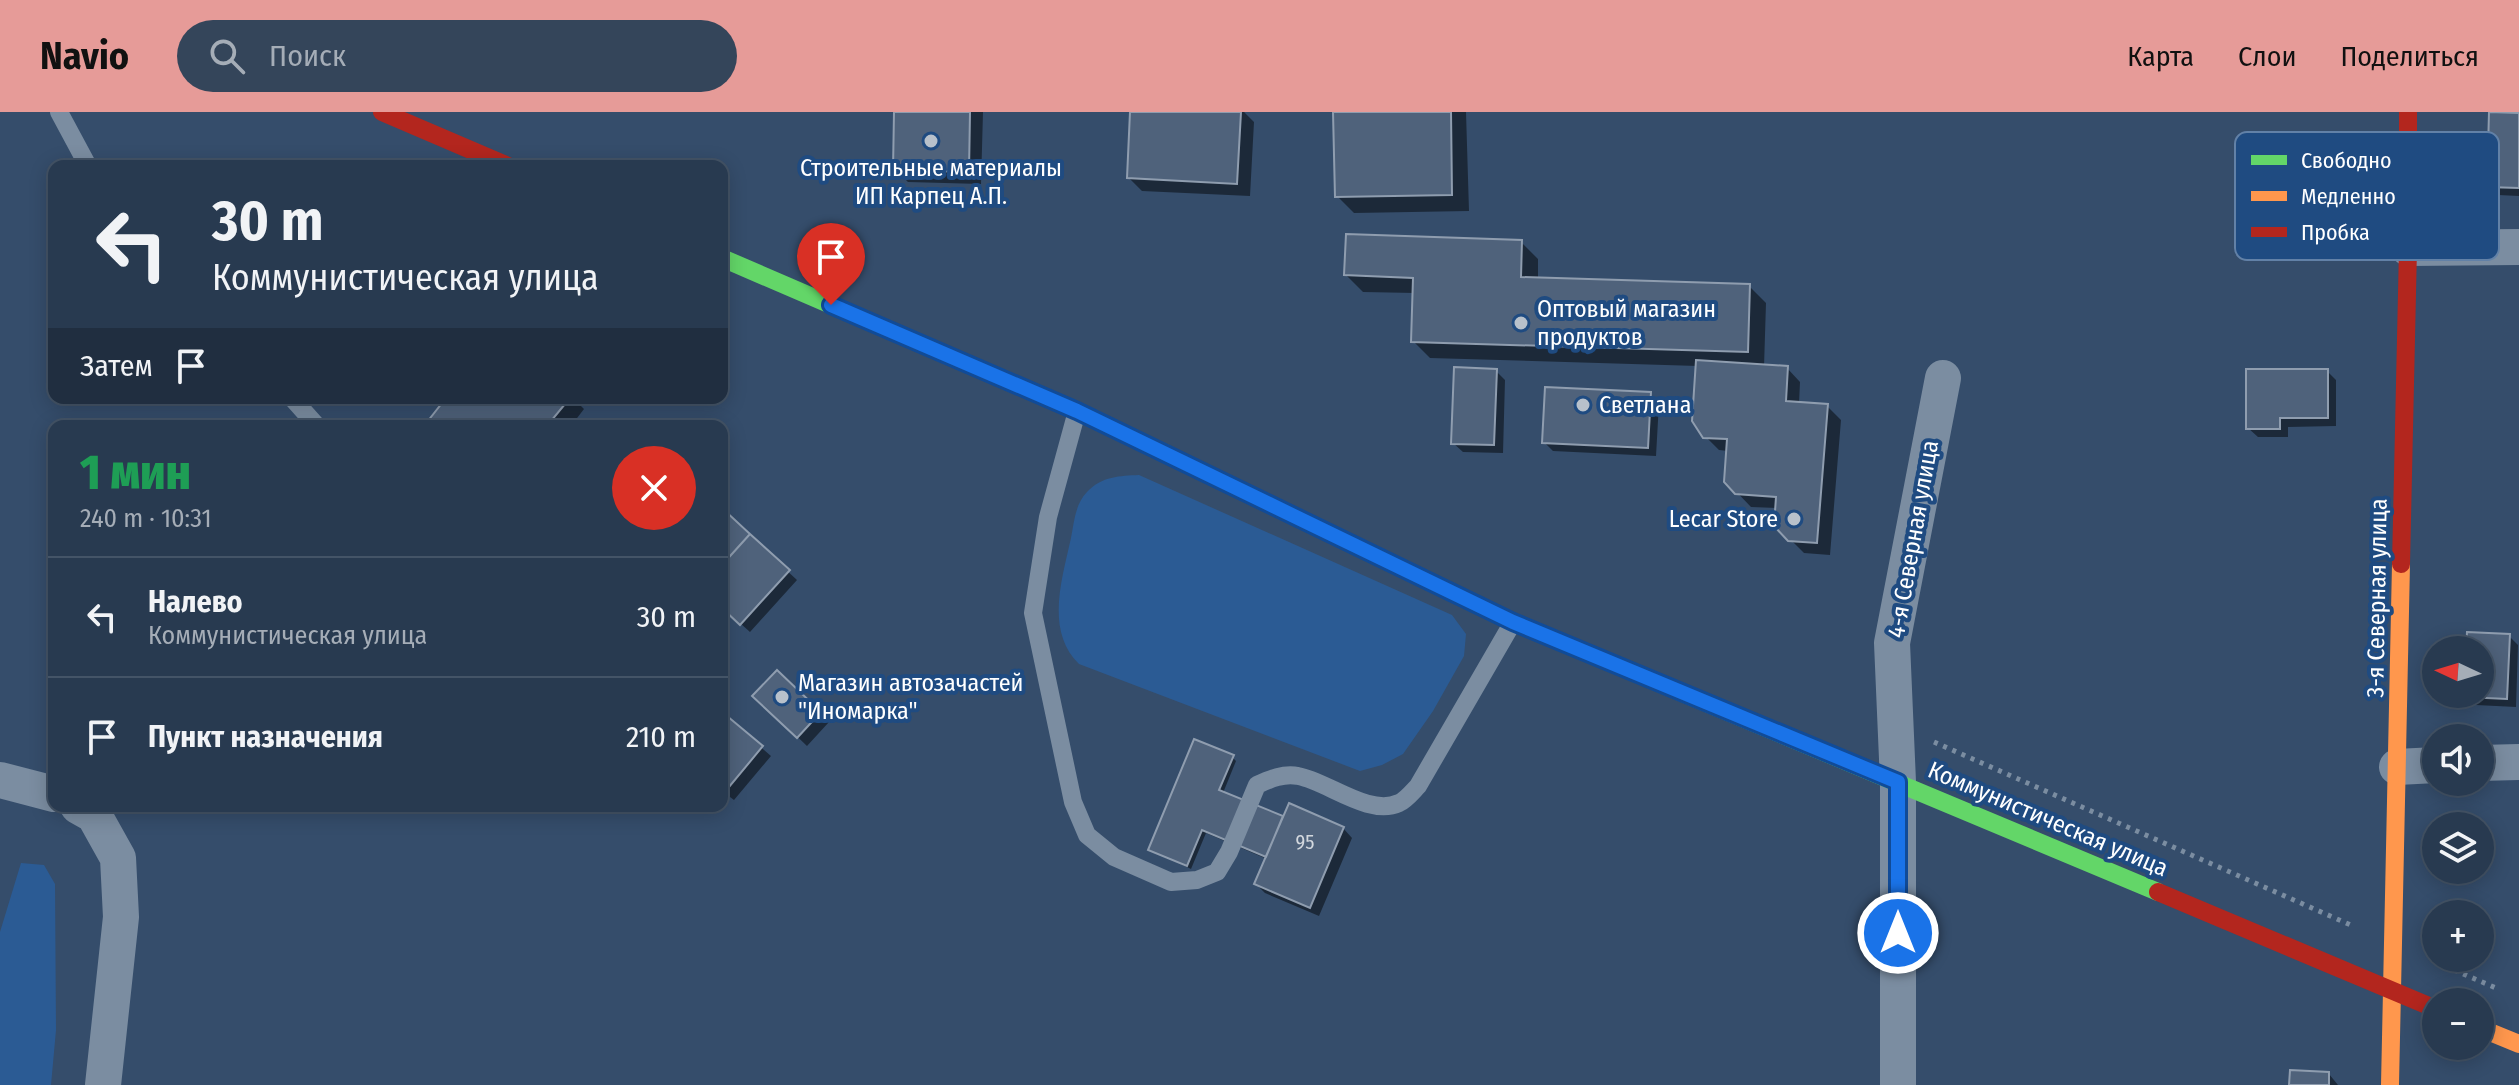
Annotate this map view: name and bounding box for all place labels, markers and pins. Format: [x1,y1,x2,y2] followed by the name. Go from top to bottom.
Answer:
[922,132,940,150] marker: Строительные материалы ИП Карпец А.П.
[800,154,1062,210] place label: Строительные материалы ИП Карпец А.П.
[797,223,865,305] pin
[1537,295,1716,351] place label: Оптовый магазин продуктов
[1512,314,1530,332] marker: Оптовый магазин продуктов
[1599,391,1691,419] place label: Светлана
[1574,396,1592,414] marker: Светлана
[1669,505,1778,533] place label: Lecar Store
[1785,510,1803,528] marker: Lecar Store
[798,669,1023,725] place label: Магазин автозачастей "Иномарка"
[773,688,791,706] marker: Магазин автозачастей "Иномарка"

